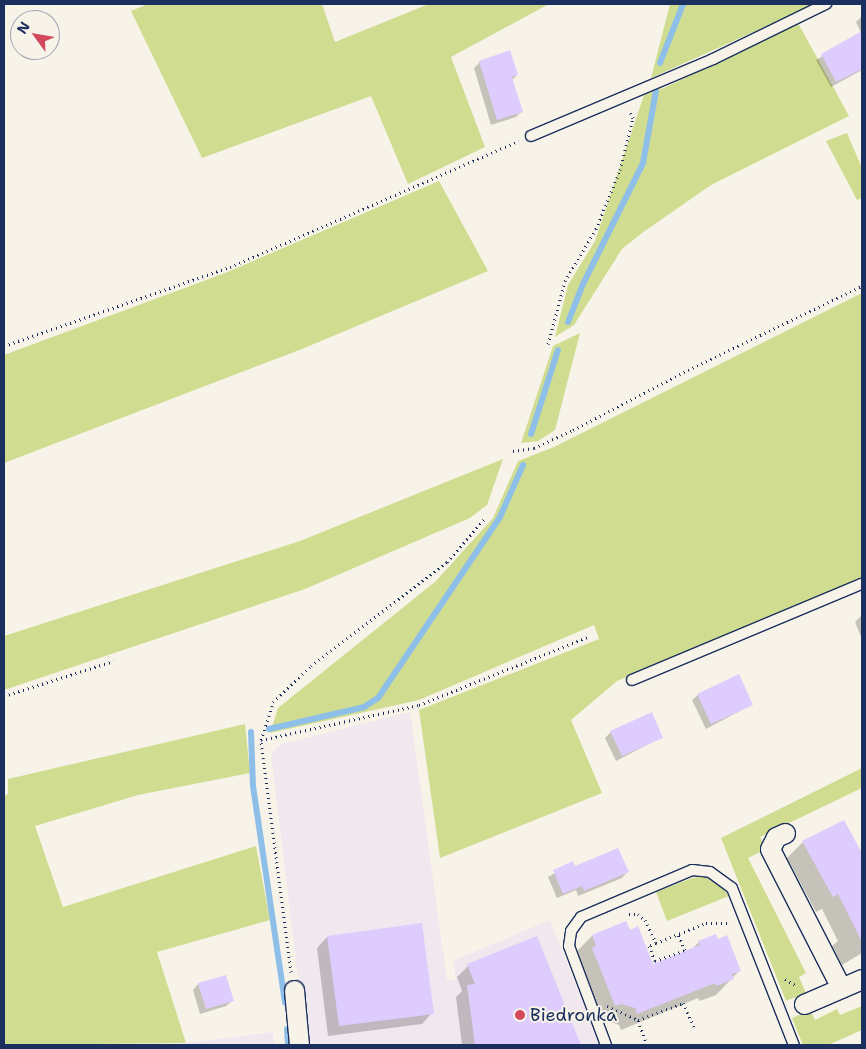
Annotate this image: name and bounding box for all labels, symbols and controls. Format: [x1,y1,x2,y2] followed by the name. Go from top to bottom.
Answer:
[10,10,60,60] north arrow
[13,18,34,37] text: N
[530,1004,617,1026] place label: Biedronka
[514,1009,526,1021] marker: Biedronka

